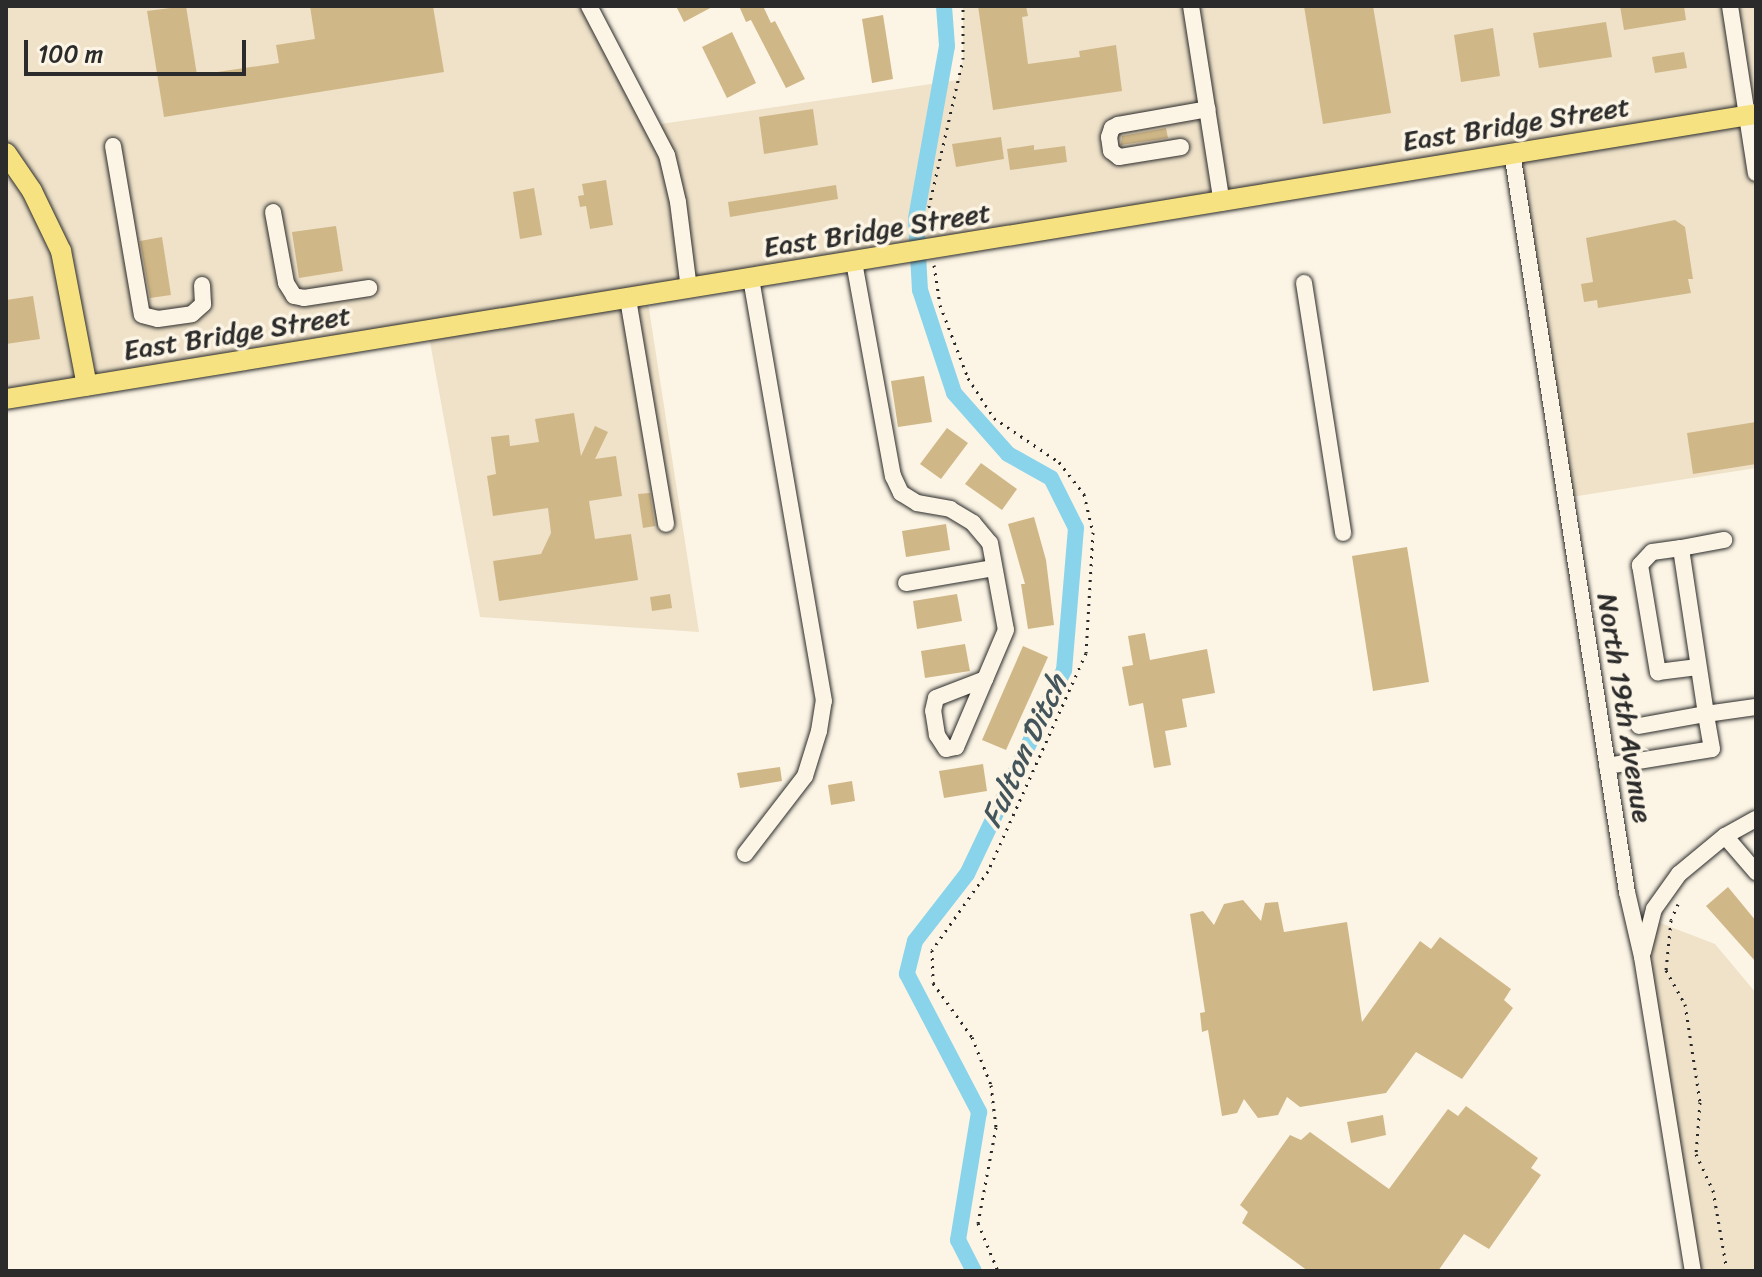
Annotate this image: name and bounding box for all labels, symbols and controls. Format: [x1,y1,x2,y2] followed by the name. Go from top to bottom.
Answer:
[28,24,250,74] scale bar
[38,33,103,75] text: 100 m
[1399,89,1633,159] street label: East Bridge Street
[760,195,994,265] street label: East Bridge Street
[120,298,354,368] street label: East Bridge Street
[1590,591,1660,825] street label: North 19th Avenue
[973,669,1075,833] water label: Fulton Ditch

